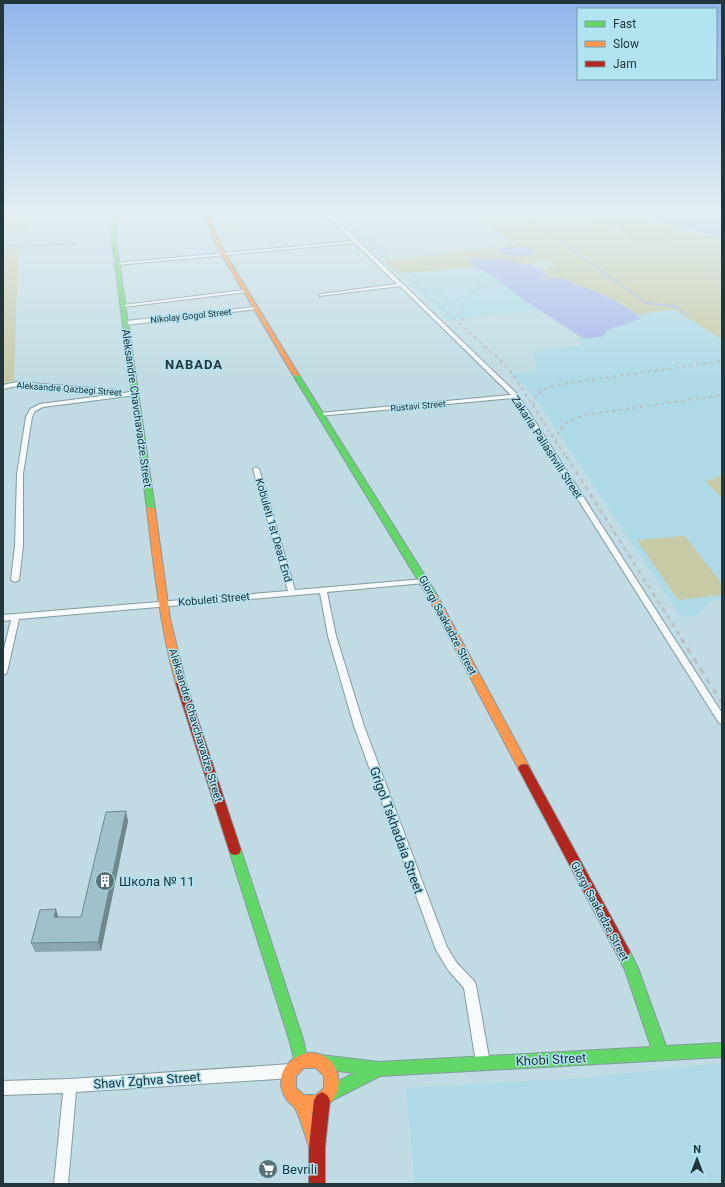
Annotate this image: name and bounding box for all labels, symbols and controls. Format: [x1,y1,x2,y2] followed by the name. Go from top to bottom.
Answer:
[577,8,717,80] legend
[613,17,636,31] text: Fast
[613,37,639,51] text: Slow
[613,57,637,71] text: Jam
[150,307,232,325] street label: Nikolay Gogol Street
[119,328,154,489] street label: Aleksandre Chavchavadze Street
[165,357,223,372] district label: NABADA
[16,380,122,398] street label: Aleksandre Qazbegi Street
[508,393,585,502] street label: Zakaria Paliashvili Street
[390,399,446,413] street label: Rustavi Street
[252,477,295,584] street label: Kobuleti 1st Dead End
[416,573,480,678] street label: Giorgi Saakadze Street
[178,590,251,609] street label: Kobuleti Street
[166,647,225,804] street label: Aleksandre Chavchavadze Street
[367,765,426,896] street label: Grigol Tskhadaia Street
[568,859,632,964] street label: Giorgi Saakadze Street
[94,870,116,892] building icon: Школа № 11
[119,874,194,889] place label: Школа № 11
[515,1050,587,1069] street label: Khobi Street
[93,1069,201,1092] street label: Shavi Zghva Street
[677,1139,717,1179] north arrow
[693,1143,701,1156] text: N
[257,1158,279,1180] supermarket icon: Bevrili
[282,1162,317,1177] place label: Bevrili

